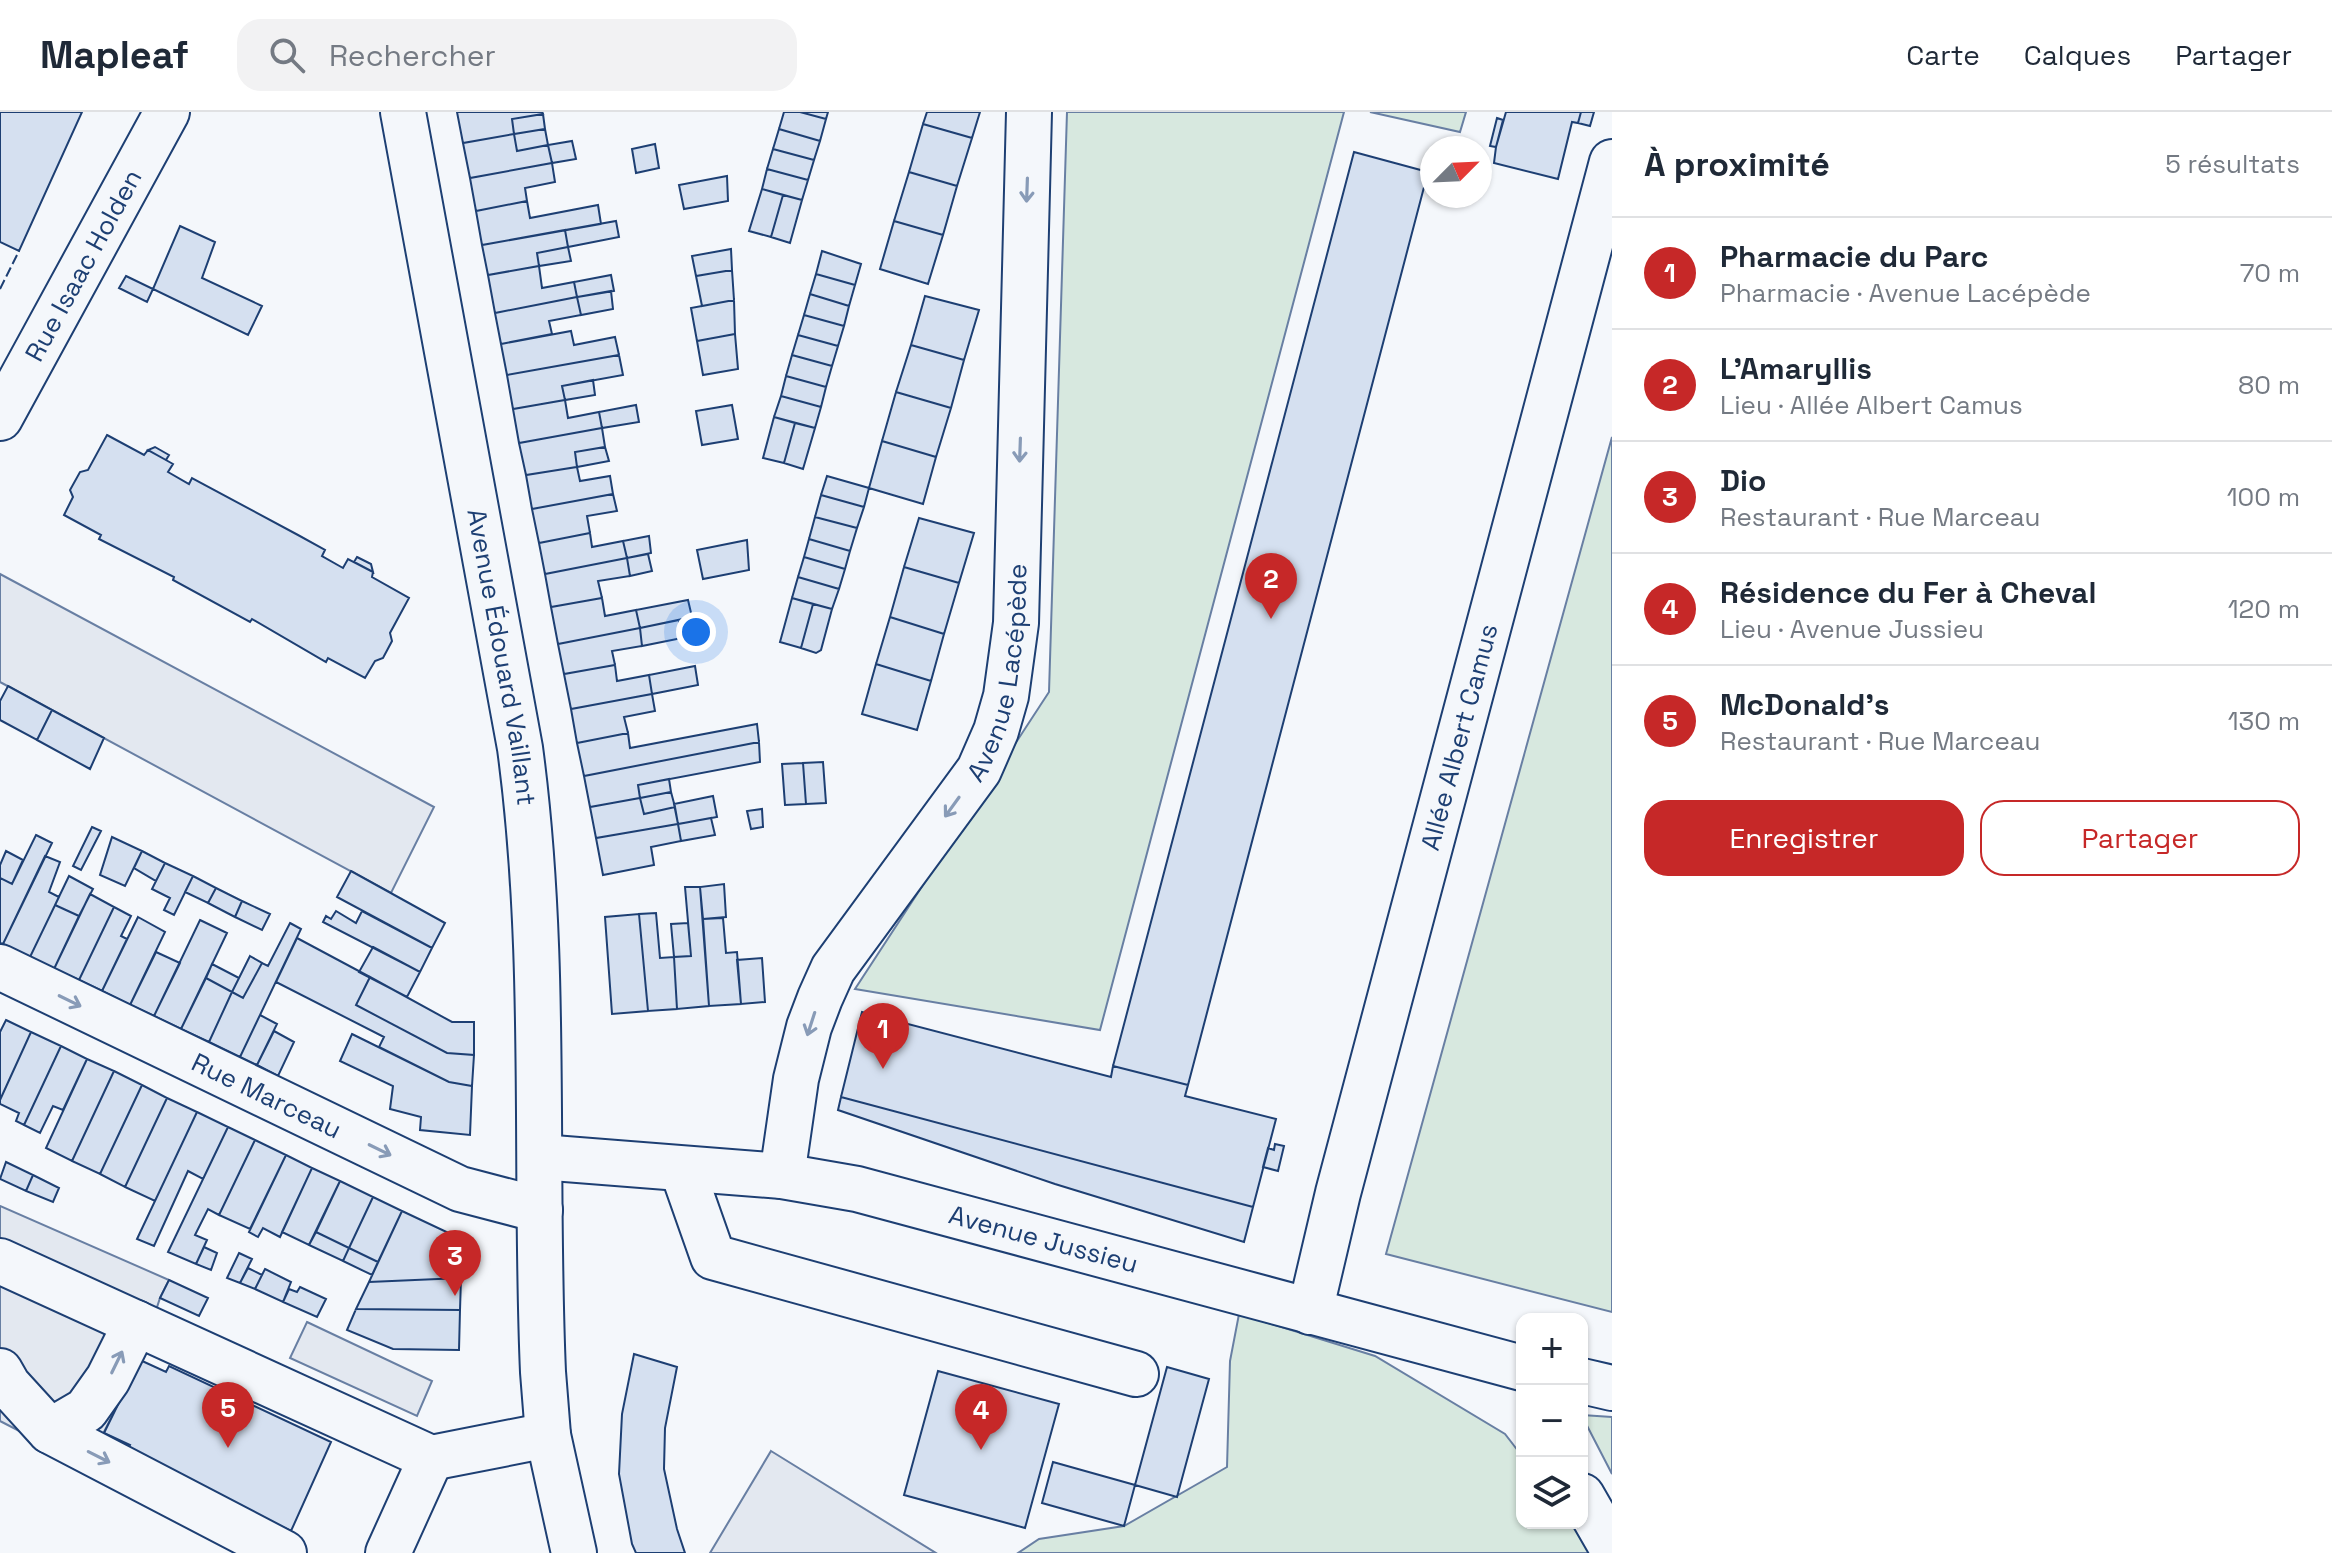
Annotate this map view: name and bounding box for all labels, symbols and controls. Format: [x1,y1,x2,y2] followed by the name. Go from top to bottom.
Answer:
[237,19,797,91] search box
[40,31,189,79] text: Mapleaf
[265,33,309,77] icon: search
[329,36,496,75] text: Rechercher
[1906,37,1980,73] text: Carte
[2024,37,2131,73] text: Calques
[2175,37,2292,73] text: Partager
[1420,136,1492,208] north arrow
[1644,143,1830,186] text: À proximité
[2165,147,2300,181] text: 5 résultats
[17,163,149,367] street label: Rue Isaac Holden
[1020,176,1035,203] one-way arrow
[1720,237,1988,276] text: Pharmacie du Parc
[1664,256,1676,290] text: 1
[2240,256,2300,290] text: 70 m
[1720,276,2091,310] text: Pharmacie · Avenue Lacépède
[1720,349,1872,388] text: L'Amaryllis
[1662,368,1678,402] text: 2
[2238,368,2300,402] text: 80 m
[1720,388,2023,422] text: Lieu · Allée Albert Camus
[1013,436,1028,463] one-way arrow
[1720,461,1766,500] text: Dio
[1662,480,1678,514] text: 3
[2227,480,2300,514] text: 100 m
[1720,500,2040,534] text: Restaurant · Rue Marceau
[459,506,544,807] street label: Avenue Édouard Vaillant
[1245,553,1297,619] pin: 2
[959,563,1035,789] street label: Avenue Lacépède
[1720,573,2096,612] text: Résidence du Fer à Cheval
[1662,592,1678,626] text: 4
[2228,592,2300,626] text: 120 m
[676,612,716,652] your location
[1720,612,1984,646] text: Lieu · Avenue Jussieu
[1413,620,1506,854] street label: Allée Albert Camus
[1720,685,1890,724] text: McDonald's
[1662,704,1678,738] text: 5
[2228,704,2300,738] text: 130 m
[1720,724,2040,758] text: Restaurant · Rue Marceau
[944,796,960,818] one-way arrow
[1644,800,1964,876] button: Enregistrer
[1980,800,2300,876] button: Partager
[58,994,82,1009] one-way arrow
[857,1003,909,1069] pin: 1
[803,1011,817,1036] one-way arrow
[186,1045,347,1146] street label: Rue Marceau
[368,1143,392,1158] one-way arrow
[945,1198,1142,1281] street label: Avenue Jussieu
[429,1230,481,1296] pin: 3
[1516,1313,1588,1529] map controls
[1516,1313,1588,1385] button: +
[110,1351,125,1375] one-way arrow
[202,1382,254,1448] pin: 5
[955,1384,1007,1450] pin: 4
[1516,1385,1588,1457] button: −
[86,1449,110,1465] one-way arrow
[1516,1457,1588,1529] button: layers

